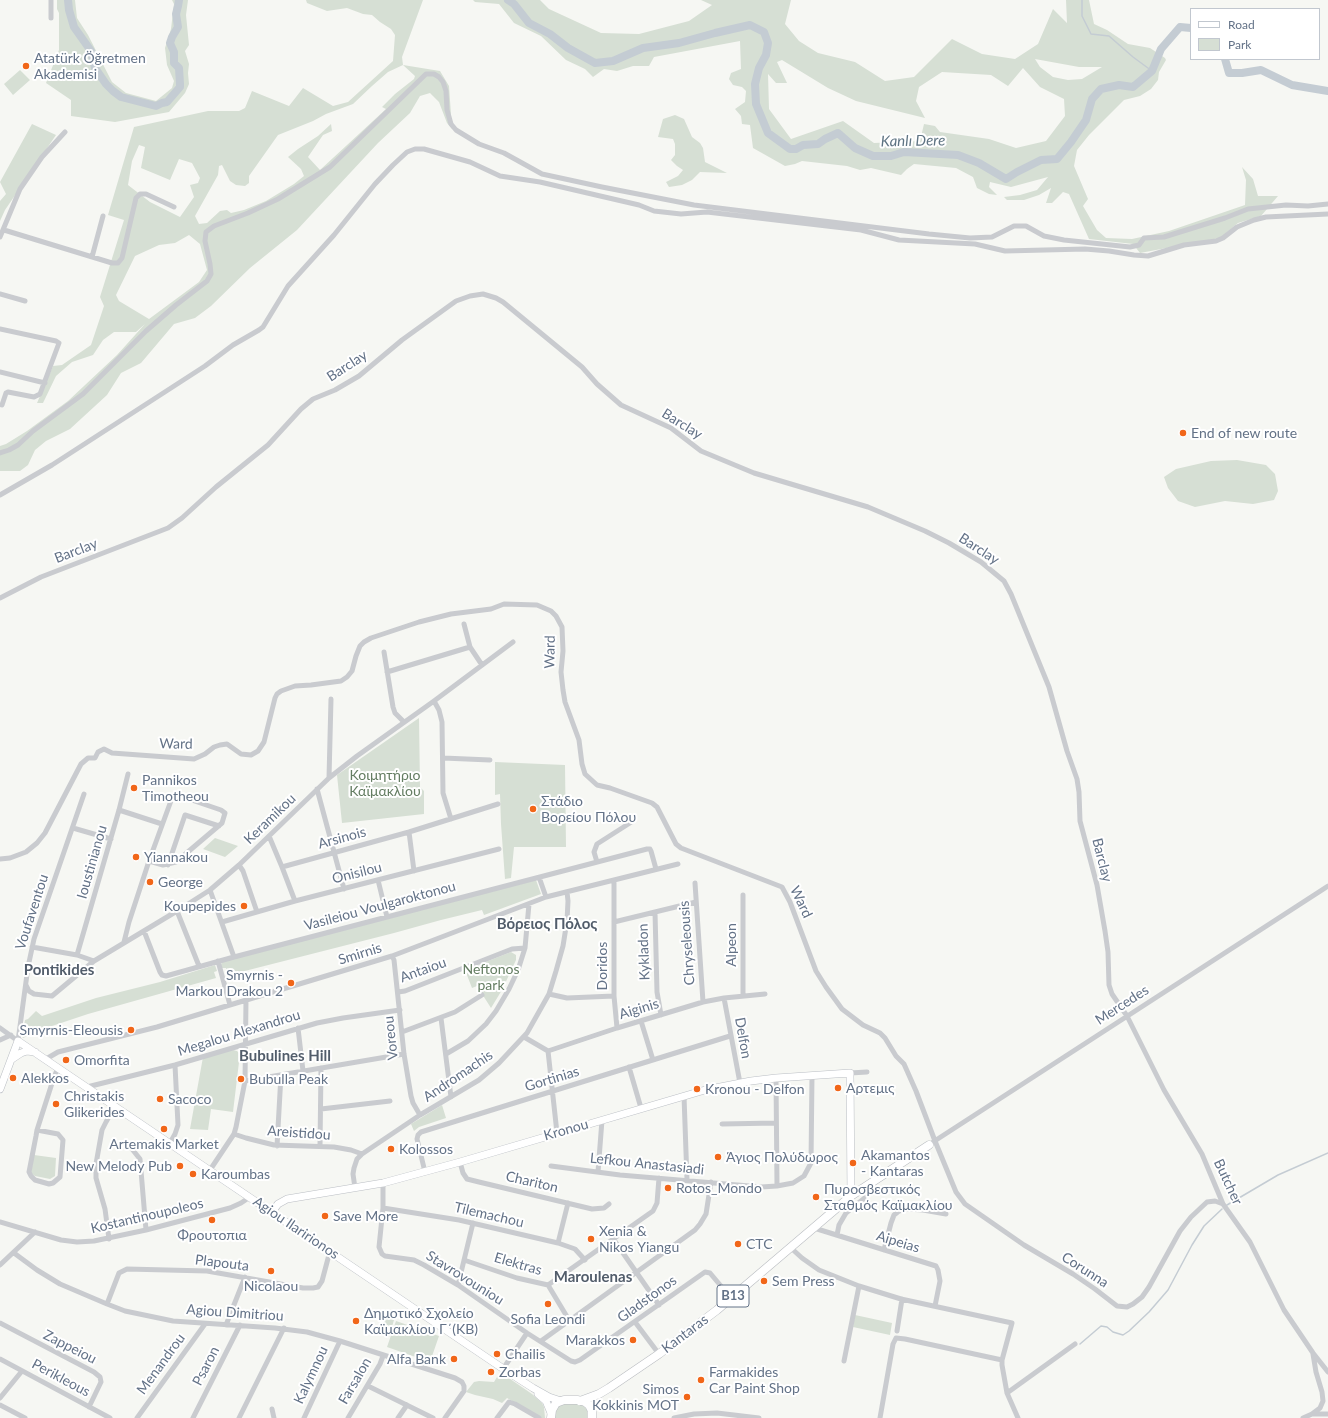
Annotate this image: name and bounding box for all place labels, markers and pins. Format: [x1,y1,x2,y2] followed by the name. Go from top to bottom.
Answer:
[34,50,146,82] place label: Atatürk Öğretmen Akademisi
[21,61,31,71] marker: Atatürk Öğretmen Akademisi
[1191,425,1297,441] place label: End of new route
[1178,428,1188,438] marker: End of new route
[142,772,209,804] place label: Pannikos Timotheou
[129,783,139,793] marker: Pannikos Timotheou
[541,793,636,826] place label: Στάδιο Βορείου Πόλου
[528,804,538,814] marker: Στάδιο Βορείου Πόλου
[144,849,208,865] place label: Yiannakou
[131,852,141,862] marker: Yiannakou
[158,874,203,890] place label: George
[145,877,155,887] marker: George
[164,898,236,914] place label: Koupepides
[239,901,249,911] marker: Koupepides
[176,967,283,1000] place label: Smyrnis - Markou Drakou 2
[286,978,296,988] marker: Smyrnis - Markou Drakou 2
[20,1022,123,1038] place label: Smyrnis-Eleousis
[126,1025,136,1035] marker: Smyrnis-Eleousis
[74,1052,130,1068] place label: Omorfita
[61,1055,71,1065] marker: Omorfita
[21,1070,69,1086] place label: Alekkos
[249,1071,328,1087] place label: Bubulla Peak
[8,1073,18,1083] marker: Alekkos
[236,1074,246,1084] marker: Bubulla Peak
[846,1080,894,1096] place label: Αρτεμις
[705,1081,805,1097] place label: Kronou - Delfon
[833,1083,843,1093] marker: Αρτεμις
[692,1084,702,1094] marker: Kronou - Delfon
[64,1088,125,1120] place label: Christakis Glikerides
[168,1091,211,1107] place label: Sacoco
[155,1094,165,1104] marker: Sacoco
[51,1099,61,1109] marker: Christakis Glikerides
[159,1124,169,1134] marker: Artemakis Market
[109,1136,219,1152] place label: Artemakis Market
[399,1141,453,1157] place label: Kolossos
[386,1144,396,1154] marker: Kolossos
[861,1147,930,1180] place label: Akamantos - Kantaras
[726,1149,838,1165] place label: Άγιος Πολύδωρος
[713,1152,723,1162] marker: Άγιος Πολύδωρος
[66,1158,172,1174] place label: New Melody Pub
[848,1158,858,1168] marker: Akamantos - Kantaras
[175,1161,185,1171] marker: New Melody Pub
[201,1166,270,1182] place label: Karoumbas
[188,1169,198,1179] marker: Karoumbas
[676,1180,762,1196] place label: Rotos_Mondo
[824,1181,953,1214] place label: Πυροσβεστικός Σταθμός Καϊμακλίου
[663,1183,673,1193] marker: Rotos_Mondo
[811,1192,821,1202] marker: Πυροσβεστικός Σταθμός Καϊμακλίου
[333,1208,398,1224] place label: Save More
[320,1211,330,1221] marker: Save More
[207,1215,217,1225] marker: Φρουτοπια
[599,1223,679,1256] place label: Xenia & Nikos Yiangu
[177,1227,247,1243] place label: Φρουτοπια
[586,1234,596,1244] marker: Xenia & Nikos Yiangu
[746,1236,773,1252] place label: CTC
[733,1239,743,1249] marker: CTC
[266,1266,276,1276] marker: Nicolaou
[772,1273,835,1289] place label: Sem Press
[759,1276,769,1286] marker: Sem Press
[244,1278,298,1294] place label: Nicolaou
[543,1299,553,1309] marker: Sofia Leondi
[364,1305,478,1338] place label: Δημοτικό Σχολείο Καϊμακλίου Γ΄(ΚΒ)
[511,1311,585,1327] place label: Sofia Leondi
[351,1316,361,1326] marker: Δημοτικό Σχολείο Καϊμακλίου Γ΄(ΚΒ)
[565,1332,625,1348] place label: Marakkos
[628,1335,638,1345] marker: Marakkos
[505,1346,545,1362] place label: Chailis
[492,1349,502,1359] marker: Chailis
[387,1351,446,1367] place label: Alfa Bank
[449,1354,459,1364] marker: Alfa Bank
[499,1364,541,1380] place label: Zorbas
[709,1364,800,1396] place label: Farmakides Car Paint Shop
[486,1367,496,1377] marker: Zorbas
[696,1375,706,1385] marker: Farmakides Car Paint Shop
[592,1381,679,1414] place label: Simos Kokkinis MOT
[682,1392,692,1402] marker: Simos Kokkinis MOT

